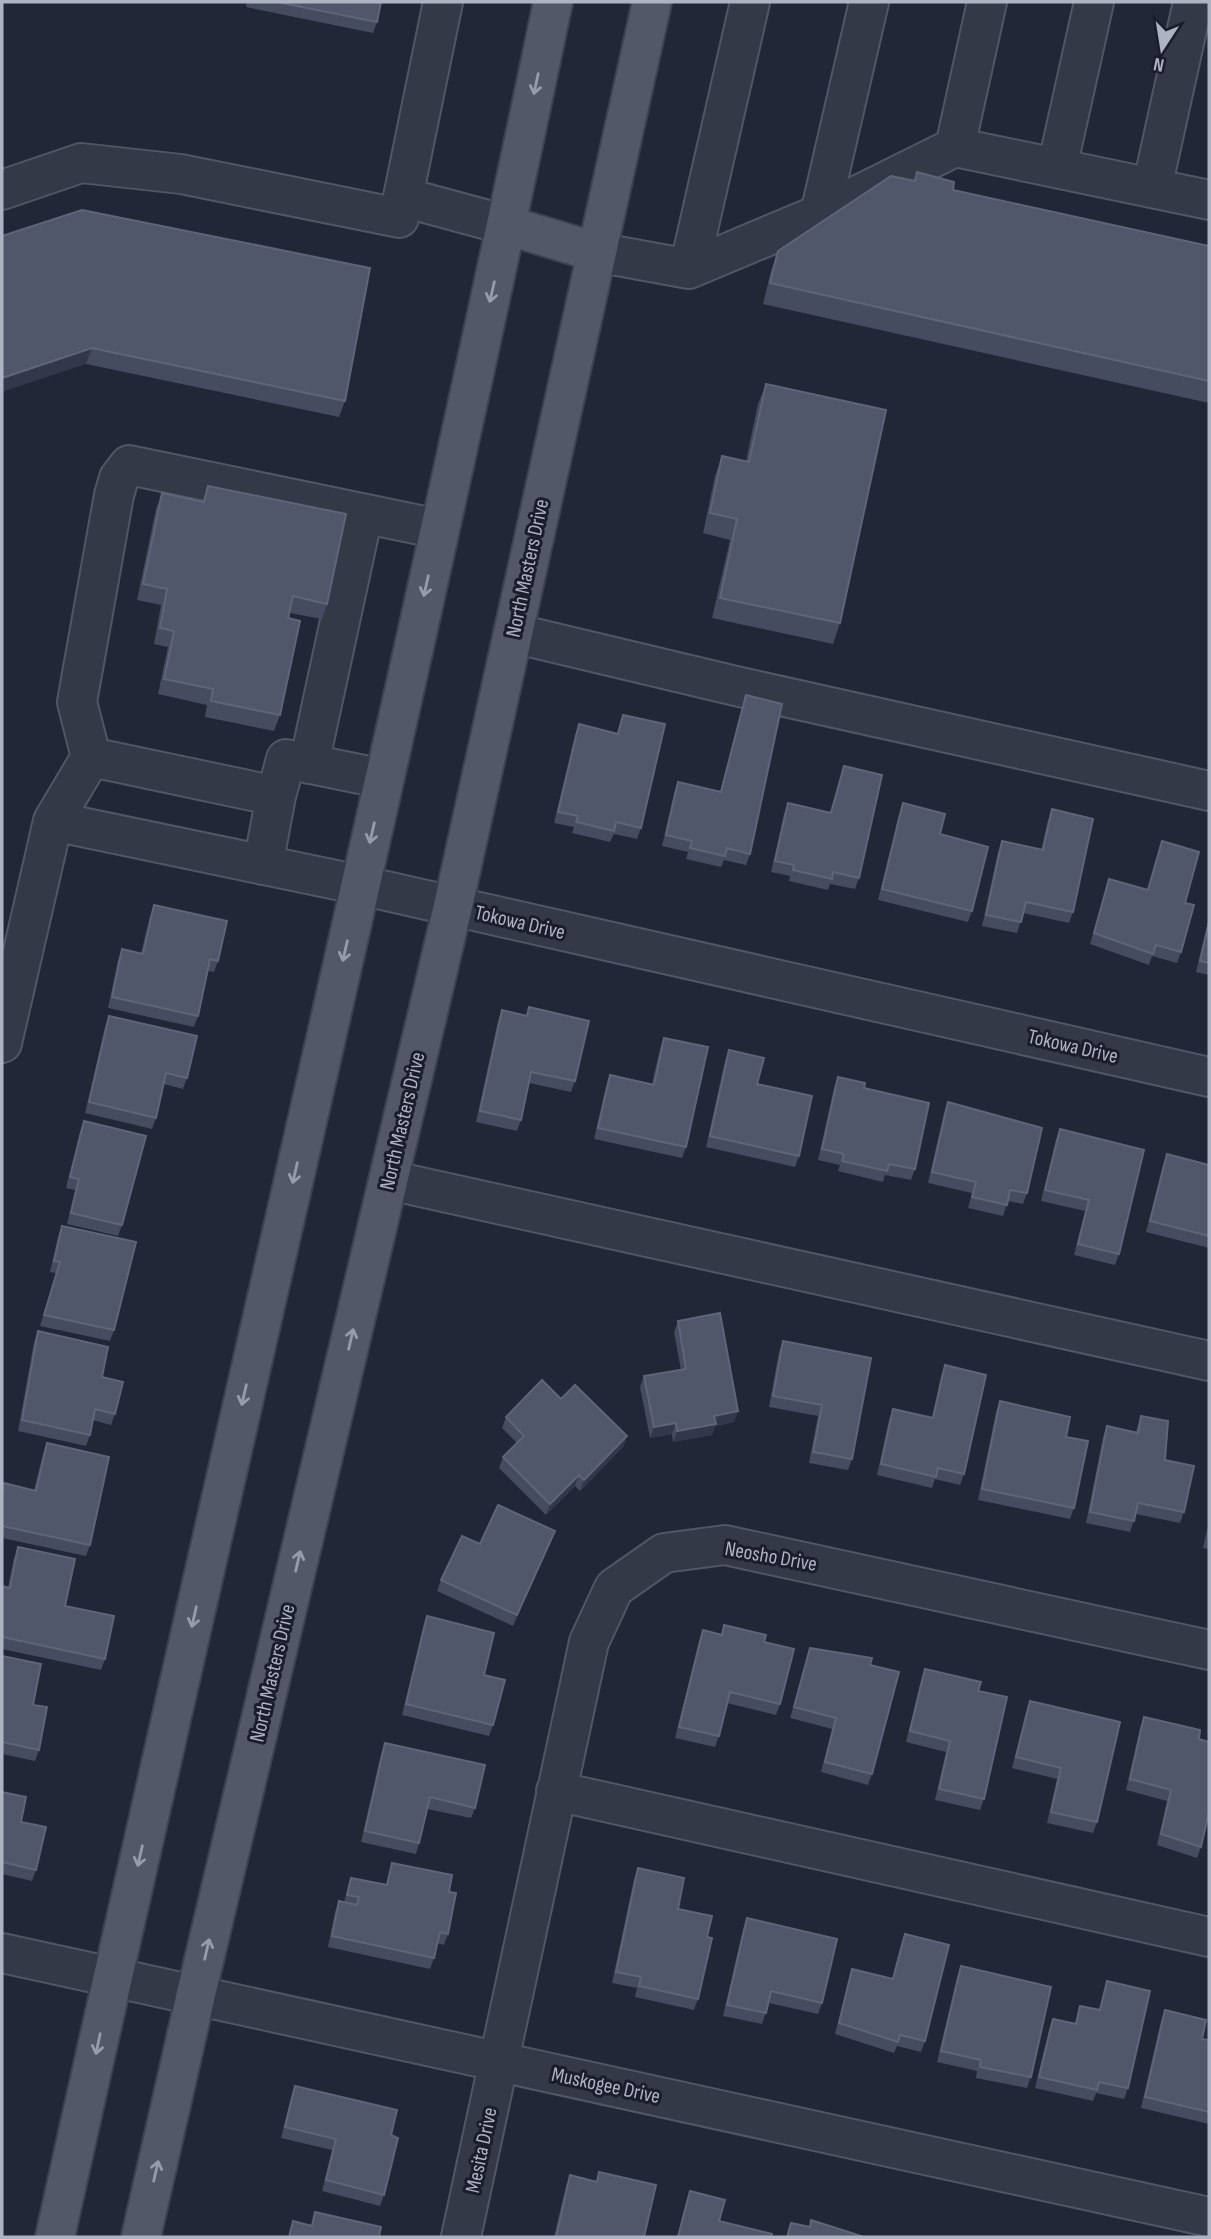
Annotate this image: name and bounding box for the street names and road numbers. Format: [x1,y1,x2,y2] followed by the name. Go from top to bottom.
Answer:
[501,497,554,639] street label: North Masters Drive
[472,900,567,945] street label: Tokowa Drive
[1025,1024,1120,1069] street label: Tokowa Drive
[375,1050,430,1192] street label: North Masters Drive
[723,1536,819,1577] street label: Neosho Drive
[245,1602,300,1744] street label: North Masters Drive
[549,2062,662,2109] street label: Muskogee Drive
[460,2105,503,2195] street label: Mesita Drive

